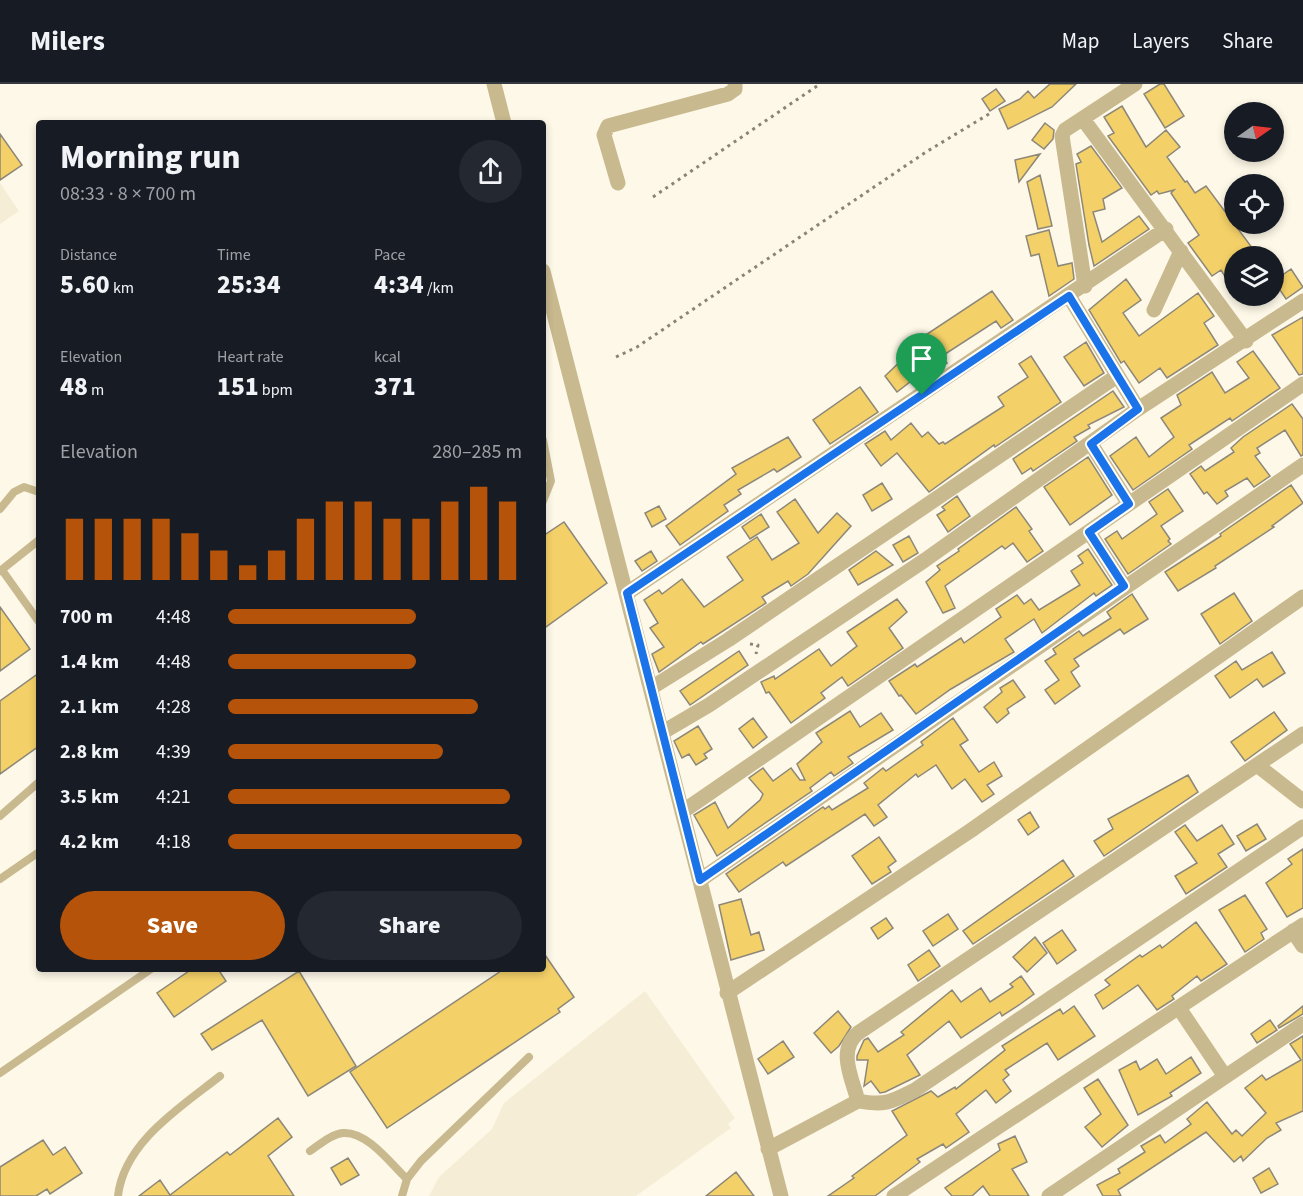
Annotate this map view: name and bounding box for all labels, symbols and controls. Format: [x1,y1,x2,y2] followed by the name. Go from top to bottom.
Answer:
[30,21,105,61] text: Milers
[1062,26,1099,56] text: Map
[1132,26,1189,56] text: Layers
[1222,26,1273,56] text: Share
[1224,102,1284,162] north arrow
[1224,102,1284,306] map controls
[60,134,240,181] text: Morning run
[459,140,522,203] button: share
[1224,174,1284,234] button: locate
[60,180,196,208] text: 08:33 · 8 × 700 m
[60,244,117,266] text: Distance
[217,244,251,266] text: Time
[374,244,405,266] text: Pace
[1224,246,1284,306] button: layers
[60,266,110,303] text: 5.60
[217,266,281,303] text: 25:34
[374,266,424,303] text: 4:34
[110,277,134,299] text: km
[424,277,454,299] text: /km
[896,333,947,395] pin
[905,342,938,375] icon: arrive
[60,346,122,368] text: Elevation
[217,346,284,368] text: Heart rate
[374,346,401,368] text: kcal
[60,368,88,405] text: 48
[217,368,259,405] text: 151
[374,368,416,405] text: 371
[88,379,104,401] text: m
[259,379,293,401] text: bpm
[60,438,138,466] text: Elevation
[432,438,522,466] text: 280–285 m
[60,603,113,631] text: 700 m
[156,603,191,631] text: 4:48
[60,648,119,676] text: 1.4 km
[156,648,191,676] text: 4:48
[60,693,119,721] text: 2.1 km
[156,693,191,721] text: 4:28
[60,738,119,766] text: 2.8 km
[156,738,191,766] text: 4:39
[60,783,119,811] text: 3.5 km
[156,783,191,811] text: 4:21
[60,828,119,856] text: 4.2 km
[156,828,191,856] text: 4:18
[60,891,285,960] button: Save
[297,891,522,960] button: Share

